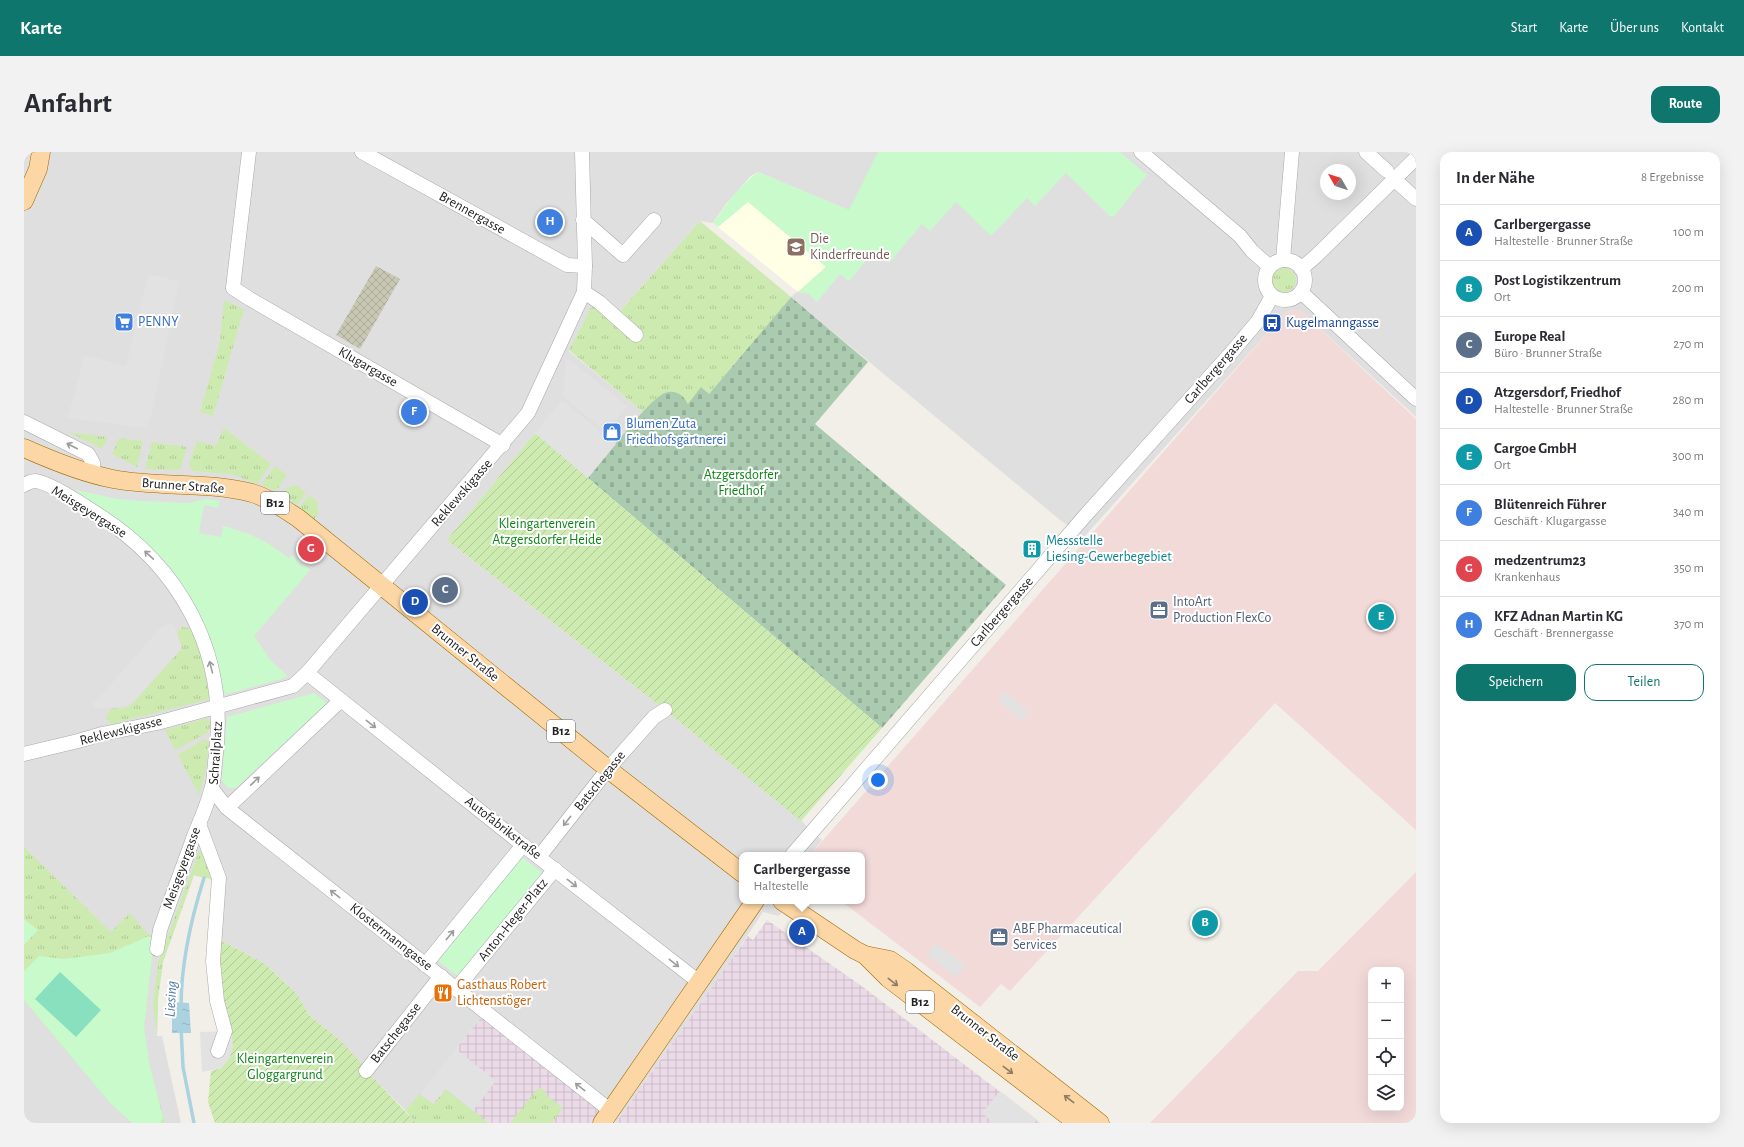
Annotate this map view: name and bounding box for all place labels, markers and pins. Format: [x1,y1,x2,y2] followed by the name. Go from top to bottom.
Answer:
[537,207,563,237] pin: H
[810,232,890,262] place label: Die Kinderfreunde
[785,236,807,258] school or university icon: Die Kinderfreunde
[113,311,135,333] supermarket icon: PENNY
[1261,312,1283,334] bus stop icon: Kugelmanngasse
[138,315,179,329] place label: PENNY
[1286,316,1379,330] place label: Kugelmanngasse
[401,397,427,427] pin: F
[626,417,726,447] place label: Blumen Zuta Friedhofsgärtnerei
[601,421,623,443] shop icon: Blumen Zuta Friedhofsgärtnerei
[298,534,324,564] pin: G
[1046,534,1172,564] place label: Messstelle Liesing-Gewerbegebiet
[1021,538,1043,560] building icon: Messstelle Liesing-Gewerbegebiet
[432,575,458,605] pin: C
[402,587,428,617] pin: D
[1173,595,1271,625] place label: IntoArt Production FlexCo
[1148,599,1170,621] office icon: IntoArt Production FlexCo
[1368,602,1394,632] pin: E
[1192,908,1218,938] pin: B
[789,917,815,947] pin: A
[1013,922,1122,952] place label: ABF Pharmaceutical Services
[988,926,1010,948] office icon: ABF Pharmaceutical Services
[457,978,547,1008] place label: Gasthaus Robert Lichtenstöger
[432,982,454,1004] restaurant icon: Gasthaus Robert Lichtenstöger

